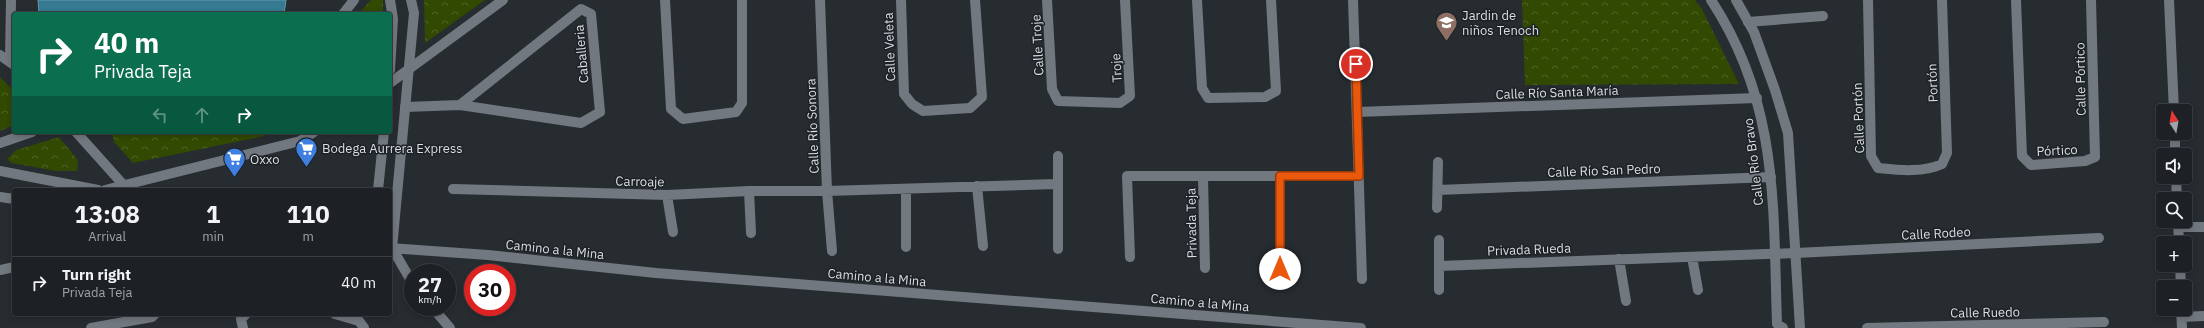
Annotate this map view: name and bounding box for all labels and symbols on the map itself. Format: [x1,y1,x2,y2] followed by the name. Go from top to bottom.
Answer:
[1462,7,1539,39] place label: Jardin de niños Tenoch
[1433,9,1459,42] school or university icon: Jardin de niños Tenoch
[880,12,899,82] street label: Calle Veleta
[1027,14,1048,76] street label: Calle Troje
[570,24,593,84] street label: Caballeria
[2071,42,2090,116] street label: Calle Pórtico
[1339,47,1373,81] pin
[1107,53,1126,83] street label: Troje
[1923,63,1942,103] street label: Portón
[802,78,823,174] street label: Calle Río Sonora
[1495,82,1619,103] street label: Calle Río Santa María
[1849,82,1868,154] street label: Calle Portón
[2156,104,2192,140] north arrow
[1740,117,1767,207] street label: Calle Río Bravo
[294,135,320,168] supermarket icon: Bodega Aurrera Express
[322,140,462,157] place label: Bodega Aurrera Express
[2036,141,2078,160] street label: Pórtico
[222,146,248,179] supermarket icon: Oxxo
[250,151,280,168] place label: Oxxo
[1547,160,1661,181] street label: Calle Río San Pedro
[615,173,665,190] street label: Carroaje
[1182,188,1201,258] street label: Privada Teja
[1901,223,1971,244] street label: Calle Rodeo
[505,236,605,263] street label: Camino a la Mina
[1487,240,1571,259] street label: Privada Rueda
[1259,248,1301,290] position arrow
[464,264,516,316] speed limit sign: 30
[827,265,927,290] street label: Camino a la Mina
[1150,290,1250,315] street label: Camino a la Mina
[1950,303,2020,322] street label: Calle Ruedo

